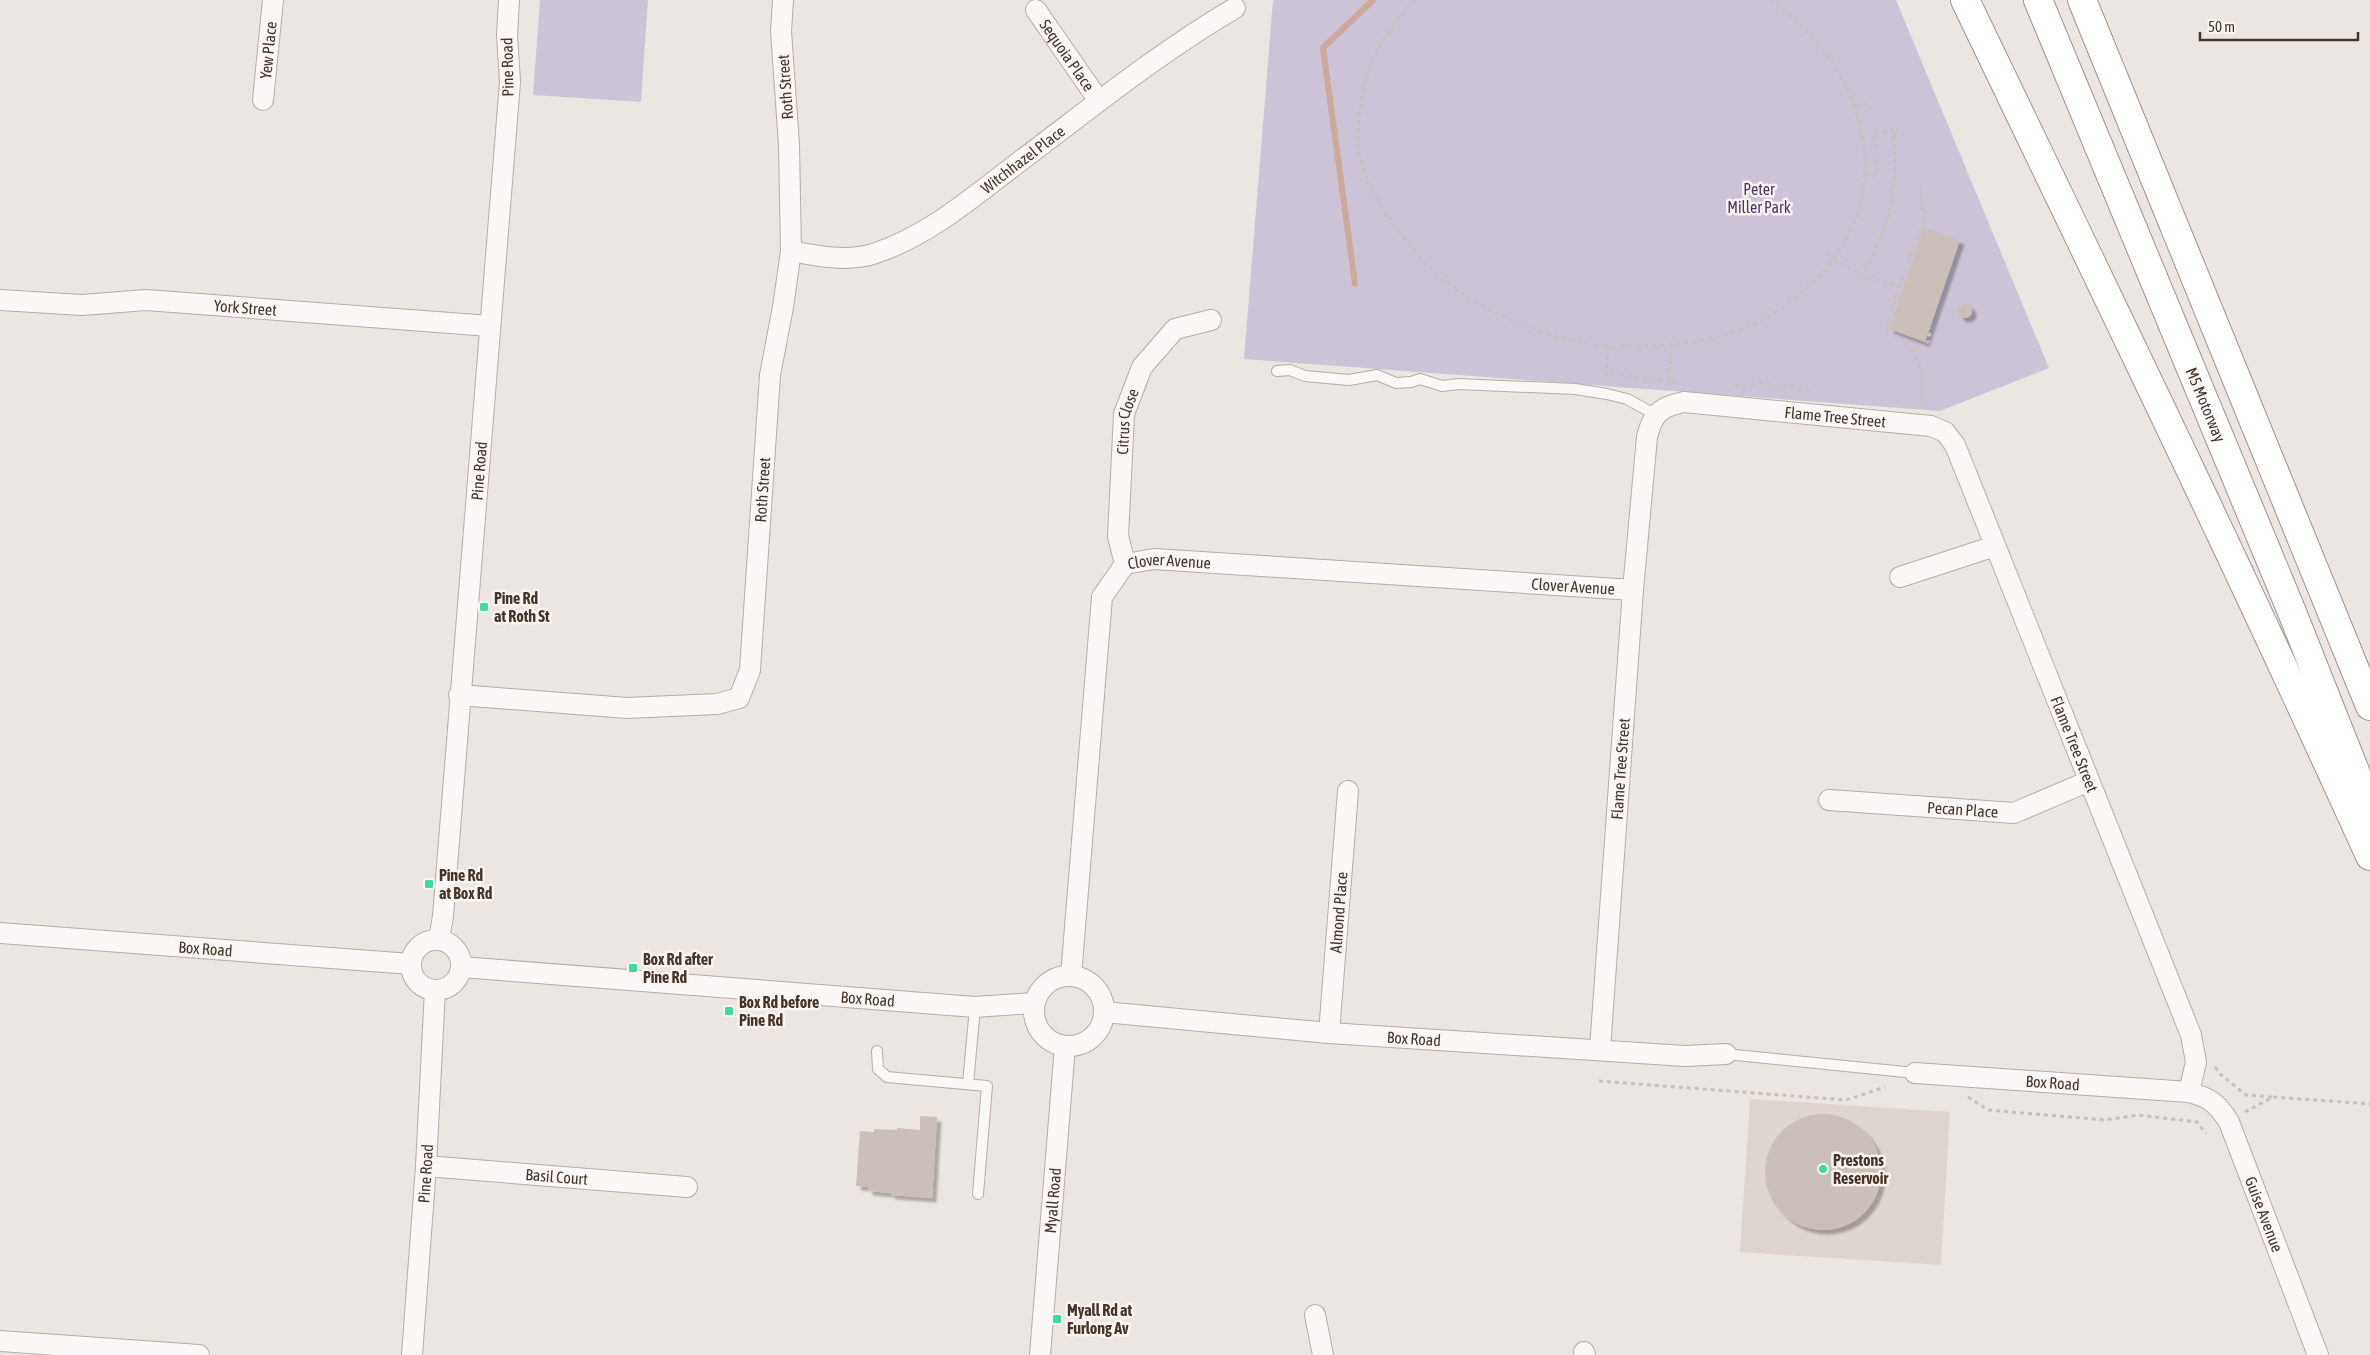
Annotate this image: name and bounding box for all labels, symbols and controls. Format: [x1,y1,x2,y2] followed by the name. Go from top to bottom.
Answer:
[2200,10,2358,42] scale bar
[1036,16,1098,94] street label: Sequoia Place
[2208,18,2235,35] text: 50 m
[256,21,280,80] street label: Yew Place
[497,37,517,97] street label: Pine Road
[774,53,796,120] street label: Roth Street
[977,122,1068,197] street label: Witchhazel Place
[1727,180,1791,216] park label: Peter Miller Park
[213,296,278,319] street label: York Street
[2182,365,2229,445] street label: M5 Motorway
[1113,386,1142,455] street label: Citrus Close
[1784,403,1887,431] street label: Flame Tree Street
[467,441,490,501] street label: Pine Road
[751,456,773,523] street label: Roth Street
[1126,550,1211,572] street label: Clover Avenue
[1531,574,1616,598] street label: Clover Avenue
[494,589,550,625] place label: Pine Rd at Roth St
[478,601,490,613] marker: Pine Rd at Roth St
[2047,693,2102,795] street label: Flame Tree Street
[1608,717,1633,820] street label: Flame Tree Street
[1927,798,1999,821] street label: Pecan Place
[439,866,493,902] place label: Pine Rd at Box Rd
[1326,871,1351,954] street label: Almond Place
[423,878,435,890] marker: Pine Rd at Box Rd
[178,937,233,960] street label: Box Road
[643,950,713,986] place label: Box Rd after Pine Rd
[627,962,639,974] marker: Box Rd after Pine Rd
[840,988,896,1010] street label: Box Road
[739,993,819,1029] place label: Box Rd before Pine Rd
[723,1005,735,1017] marker: Box Rd before Pine Rd
[1386,1028,1441,1049] street label: Box Road
[2025,1072,2080,1093] street label: Box Road
[414,1144,436,1204] street label: Pine Road
[1833,1151,1889,1187] place label: Prestons Reservoir
[1817,1163,1829,1175] marker: Prestons Reservoir
[525,1165,589,1188] street label: Basil Court
[1041,1167,1064,1234] street label: Myall Road
[2242,1174,2287,1254] street label: Guise Avenue
[1067,1301,1132,1337] place label: Myall Rd at Furlong Av
[1051,1313,1063,1325] marker: Myall Rd at Furlong Av

